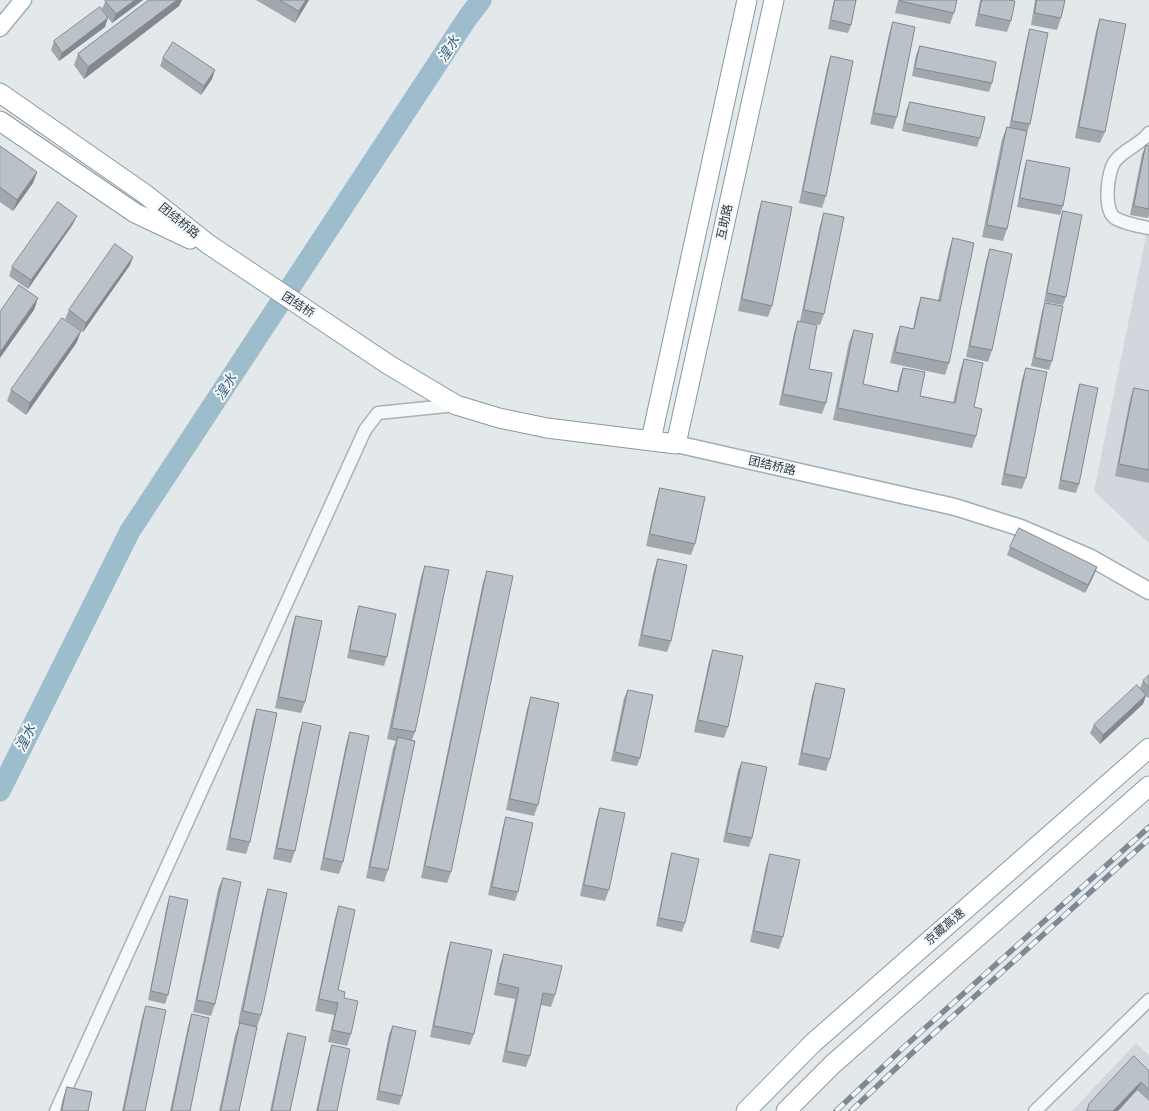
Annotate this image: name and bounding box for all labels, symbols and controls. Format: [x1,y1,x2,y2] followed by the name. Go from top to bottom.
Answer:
[434,33,464,65] water label: 湟水
[156,200,202,242] street label: 团结桥路
[714,203,736,241] street label: 互助路
[279,289,317,321] street label: 团结桥
[211,371,241,403] water label: 湟水
[747,454,797,478] street label: 团结桥路
[12,722,40,754] water label: 湟水
[922,906,968,948] street label: 京藏高速

